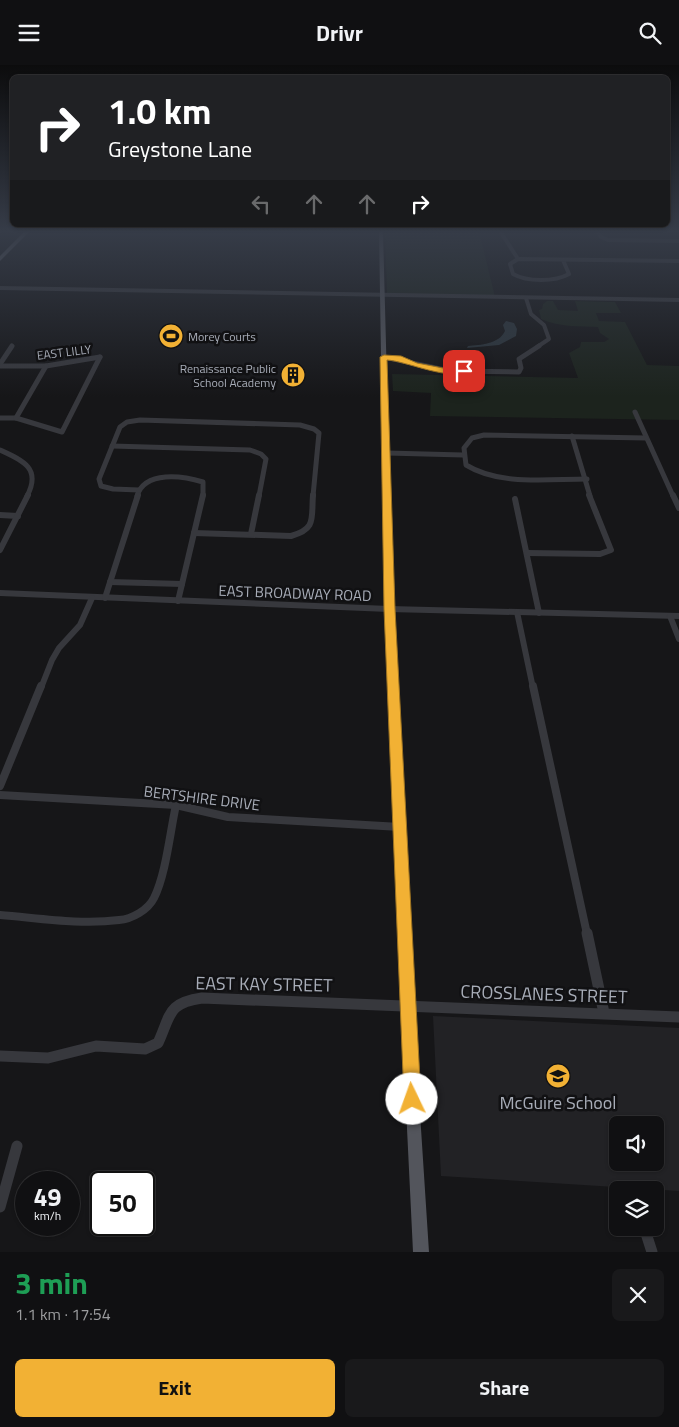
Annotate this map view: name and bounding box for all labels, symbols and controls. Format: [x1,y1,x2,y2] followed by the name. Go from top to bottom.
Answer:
[316,16,363,50] text: Drivr
[15,19,43,47] icon: menu
[636,19,664,47] icon: search
[108,84,211,138] text: 1.0 km
[25,95,90,160] icon: right
[108,132,252,166] text: Greystone Lane
[247,190,275,218] icon: left
[300,190,328,218] icon: ahead
[353,190,381,218] icon: ahead
[406,190,434,218] icon: right
[158,323,184,349] sports icon: Morey Courts
[188,327,256,346] place label: Morey Courts
[36,339,93,365] street label: EAST LILLY
[443,350,485,392] pin
[450,357,478,385] icon: arrive
[180,359,276,392] place label: Renaissance Public School Academy
[280,362,306,388] building icon: Renaissance Public School Academy
[218,579,372,607] street label: EAST BROADWAY ROAD
[143,779,261,817] street label: BERTSHIRE DRIVE
[195,969,333,999] street label: EAST KAY STREET
[460,978,628,1010] street label: CROSSLANES STREET
[545,1063,571,1089] school or university icon: McGuire School
[385,1072,437,1124] position arrow
[500,1089,617,1116] place label: McGuire School
[609,1116,664,1236] map controls
[609,1116,664,1171] button: sound
[90,1171,155,1236] speed limit sign: 50
[33,1178,62,1216] text: 49
[609,1181,664,1236] button: layers
[34,1206,61,1225] text: km/h
[15,1260,88,1306] text: 3 min
[612,1269,664,1321] button: close
[15,1302,111,1326] text: 1.1 km · 17:54
[15,1359,335,1417] button: Exit
[345,1359,664,1417] button: Share

